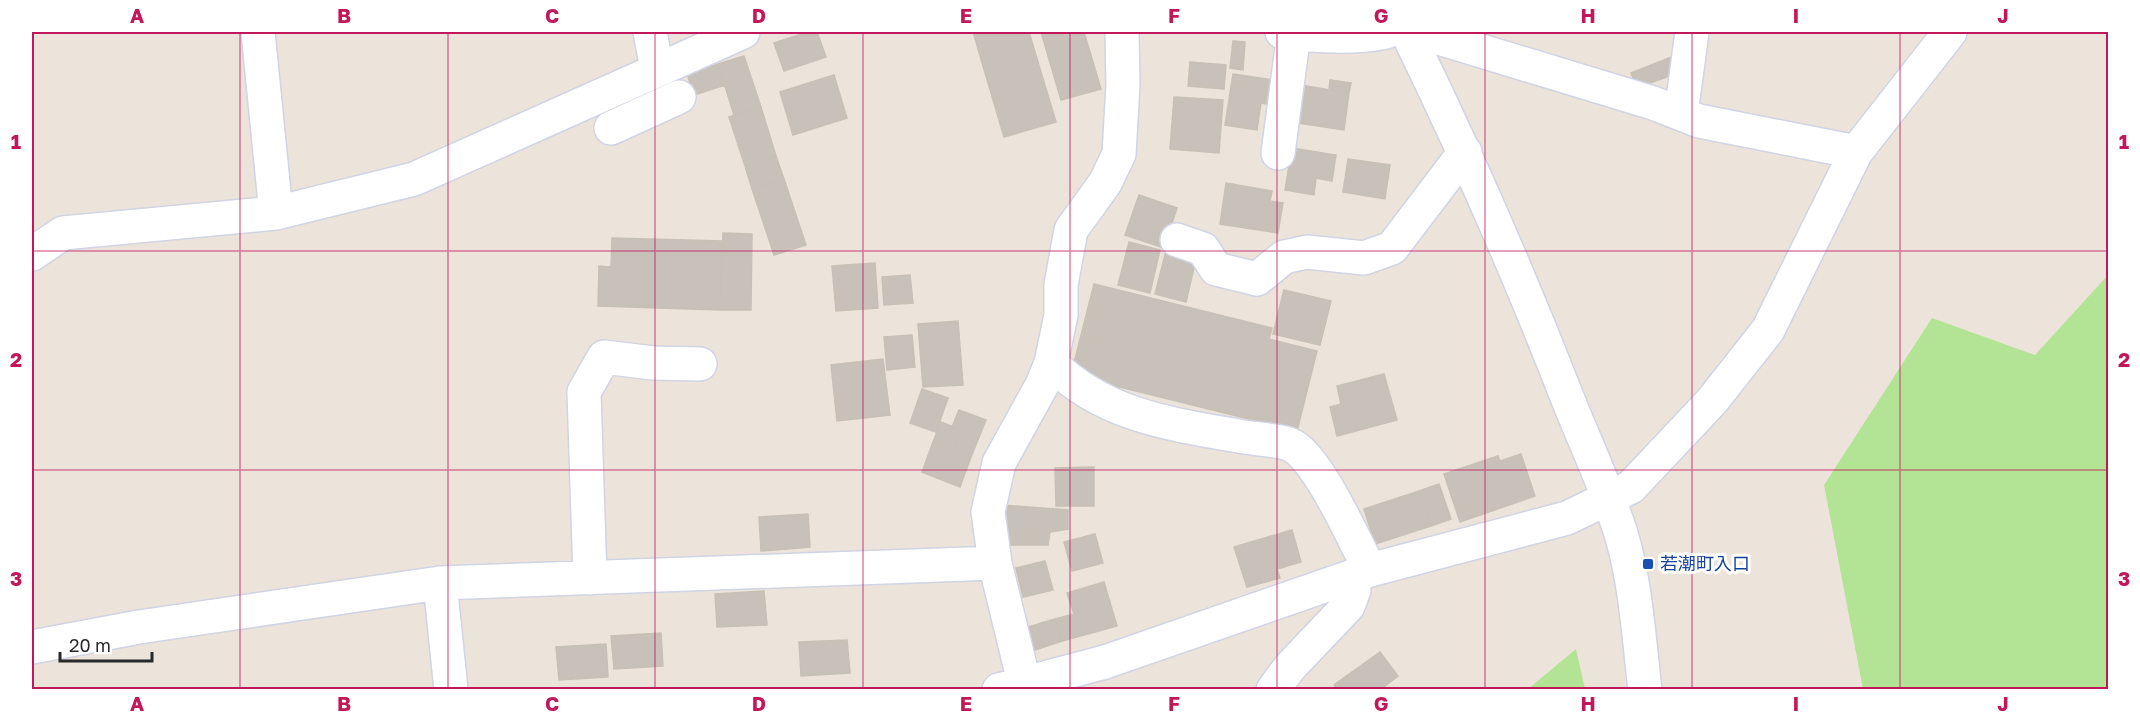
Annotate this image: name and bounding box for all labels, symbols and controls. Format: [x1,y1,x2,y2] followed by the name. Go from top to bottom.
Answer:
[130,3,144,27] text: A
[337,3,351,27] text: B
[545,3,559,27] text: C
[752,3,766,27] text: D
[960,3,972,27] text: E
[1168,3,1180,27] text: F
[1374,3,1388,27] text: G
[1580,3,1596,27] text: H
[1793,3,1799,27] text: I
[1997,3,2009,27] text: J
[11,129,21,153] text: 1
[2119,129,2129,153] text: 1
[10,347,22,371] text: 2
[2118,347,2130,371] text: 2
[1660,552,1750,574] place label: 若潮町入口
[1641,557,1655,571] marker: 若潮町入口
[10,566,22,590] text: 3
[2118,566,2130,590] text: 3
[60,625,152,663] scale bar
[69,634,111,656] text: 20 m
[130,691,144,715] text: A
[337,691,351,715] text: B
[545,691,559,715] text: C
[752,691,766,715] text: D
[960,691,972,715] text: E
[1168,691,1180,715] text: F
[1374,691,1388,715] text: G
[1580,691,1596,715] text: H
[1793,691,1799,715] text: I
[1997,691,2009,715] text: J

